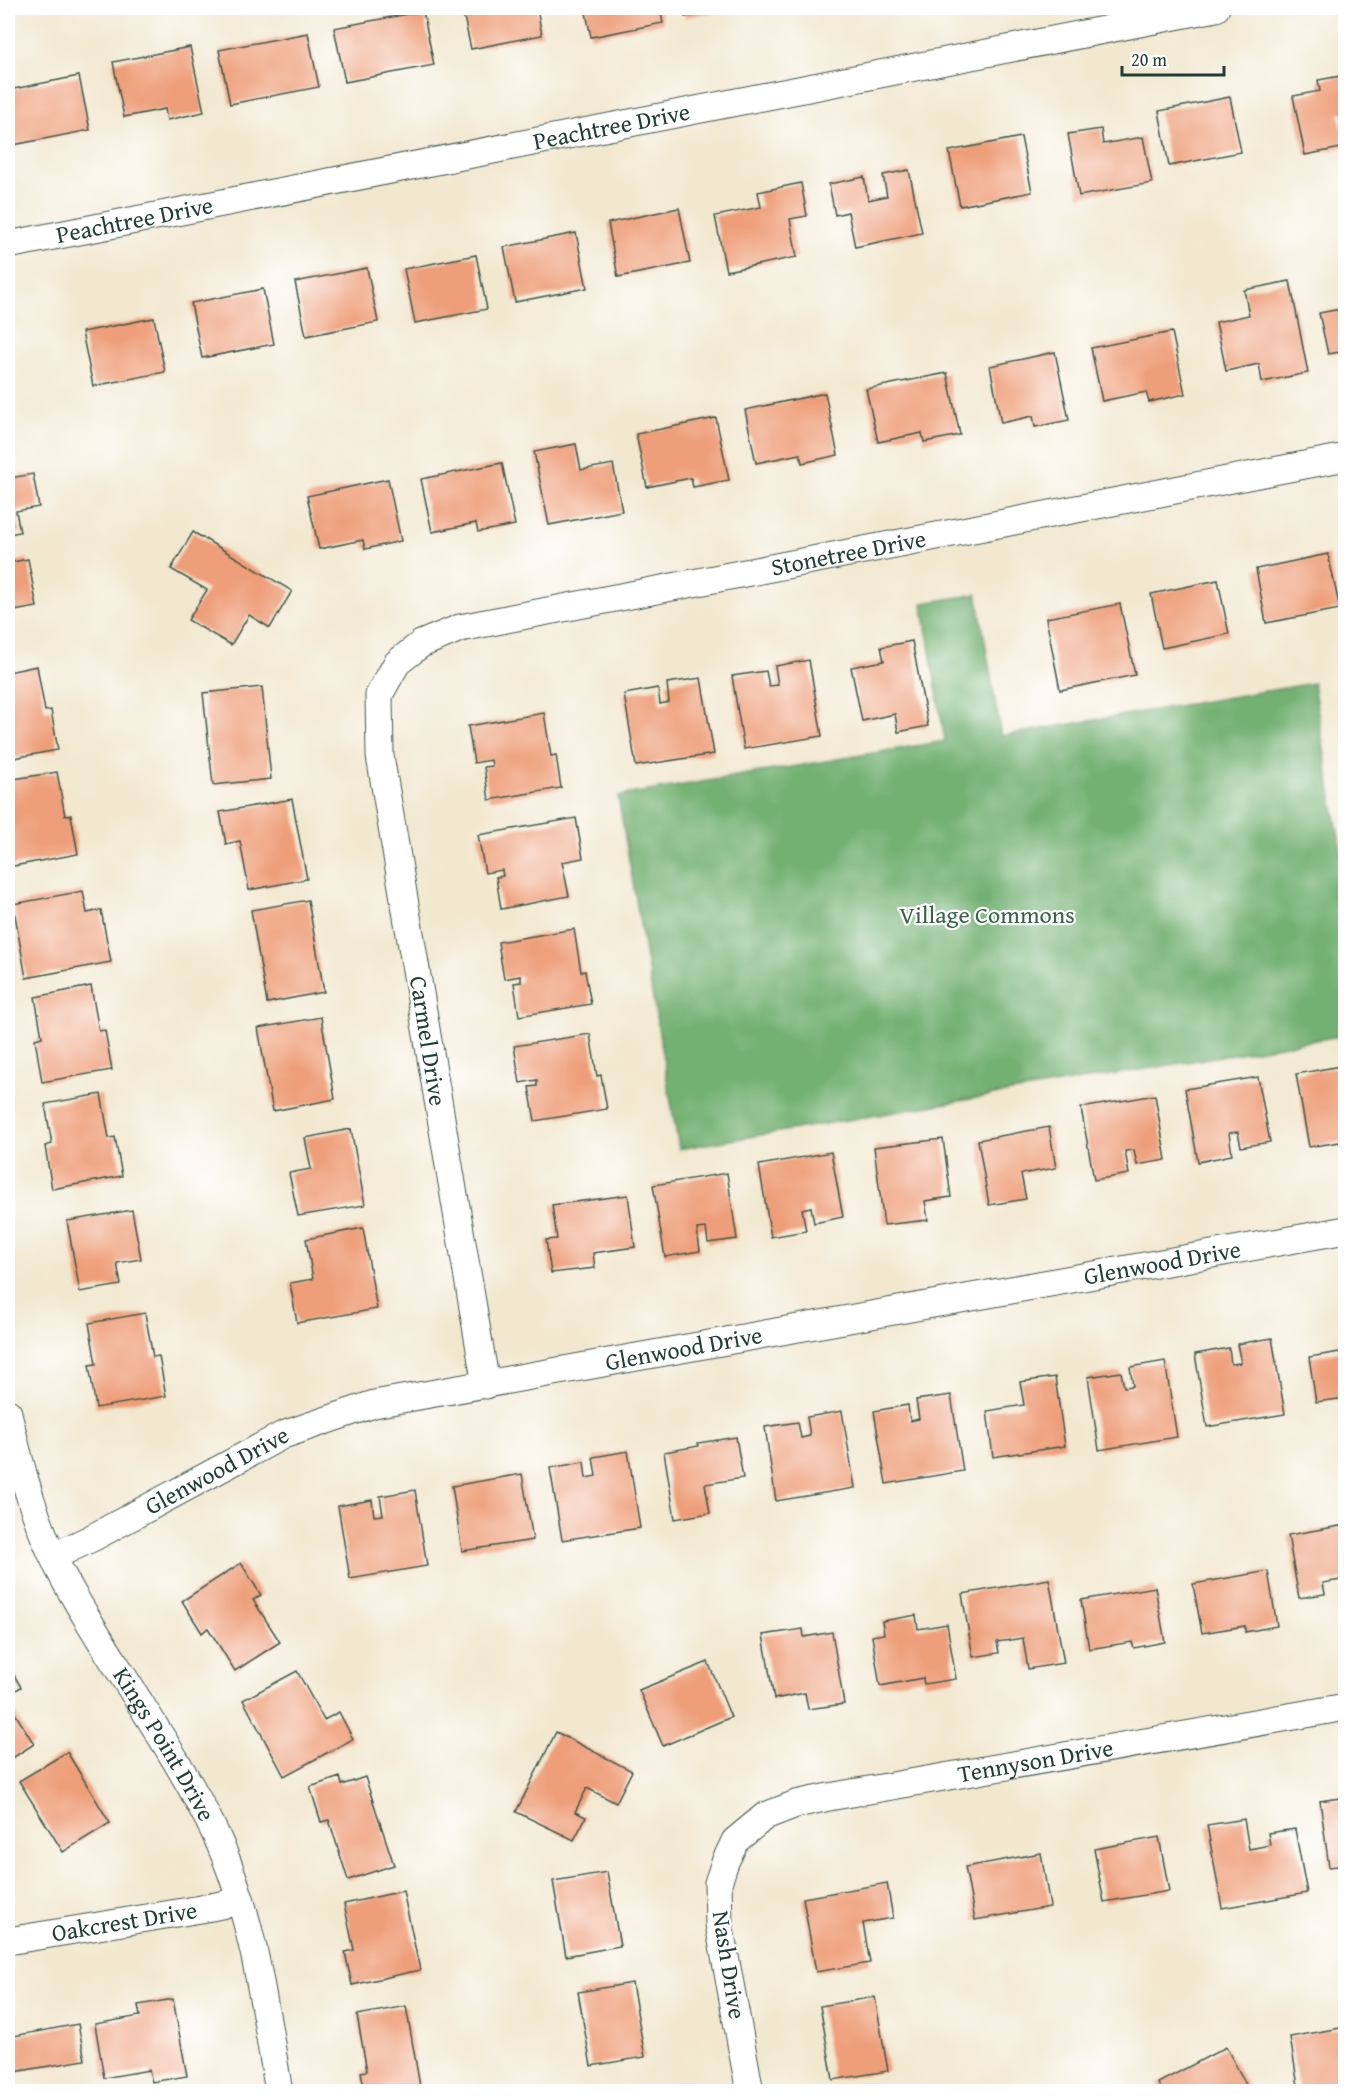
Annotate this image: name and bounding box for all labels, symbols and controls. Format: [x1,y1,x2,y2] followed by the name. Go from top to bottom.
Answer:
[1122,39,1224,77] scale bar
[1131,46,1167,73] text: 20 m
[530,94,693,159] street label: Peachtree Drive
[53,187,216,252] street label: Peachtree Drive
[768,520,929,585] street label: Stonetree Drive
[899,897,1075,932] park label: Village Commons
[401,973,456,1108] street label: Carmel Drive
[1081,1231,1243,1294] street label: Glenwood Drive
[603,1317,765,1379] street label: Glenwood Drive
[139,1417,295,1523] street label: Glenwood Drive
[105,1660,224,1827] street label: Kings Point Drive
[955,1730,1116,1791] street label: Tennyson Drive
[49,1892,200,1950] street label: Oakcrest Drive
[704,1908,755,2022] street label: Nash Drive

